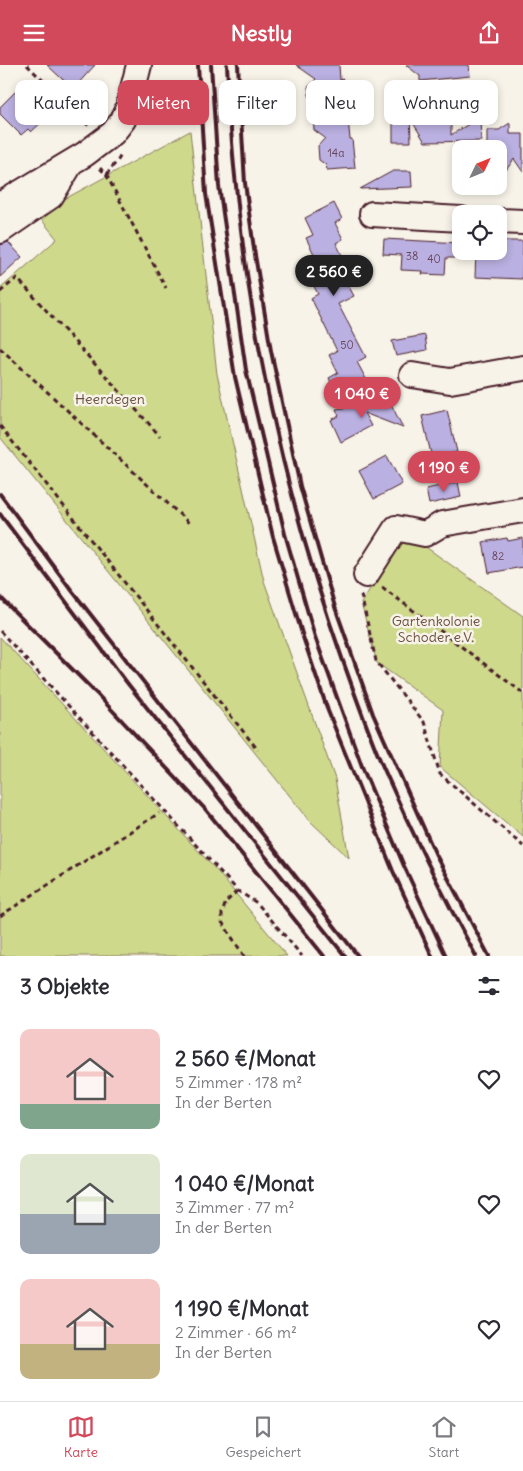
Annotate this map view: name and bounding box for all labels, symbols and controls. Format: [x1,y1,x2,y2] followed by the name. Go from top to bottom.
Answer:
[20,19,48,47] icon: menu
[231,19,292,47] text: Nestly
[475,19,503,47] icon: share
[15,80,108,125] chip: Kaufen
[118,80,209,125] chip: Mieten
[219,80,296,125] chip: Filter
[306,80,374,125] chip: Neu
[384,80,498,125] chip: Wohnung
[452,140,508,195] north arrow
[452,140,507,260] map controls
[327,146,345,160] house number: 14a
[452,205,507,260] button: locate
[406,249,418,263] house number: 38
[427,252,441,266] house number: 40
[288,255,380,297] pin: 2 560 €
[306,261,362,281] text: 2 560 €
[340,338,354,352] house number: 50
[316,377,408,419] pin: 1 040 €
[335,383,389,403] text: 1 040 €
[75,390,145,408] park label: Heerdegen
[398,451,490,493] pin: 1 190 €
[419,457,469,477] text: 1 190 €
[492,549,504,563] house number: 82
[392,612,480,646] park label: Gartenkolonie Schoder e.V.
[475,972,503,1000] icon: filters
[20,973,110,1000] text: 3 Objekte
[175,1045,316,1072] text: 2 560 €/Monat
[60,1049,120,1109] icon: home
[475,1065,503,1093] icon: heart
[175,1072,302,1092] text: 5 Zimmer · 178 m²
[175,1092,272,1112] text: In der Berten
[175,1170,314,1197] text: 1 040 €/Monat
[60,1174,120,1234] icon: home
[475,1190,503,1218] icon: heart
[175,1197,294,1217] text: 3 Zimmer · 77 m²
[175,1217,272,1237] text: In der Berten
[175,1295,309,1322] text: 1 190 €/Monat
[60,1299,120,1359] icon: home
[475,1315,503,1343] icon: heart
[175,1322,297,1342] text: 2 Zimmer · 66 m²
[175,1342,272,1362] text: In der Berten
[64,1413,98,1461] tab: Karte
[225,1413,301,1461] tab: Gespeichert
[429,1413,459,1461] tab: Start

